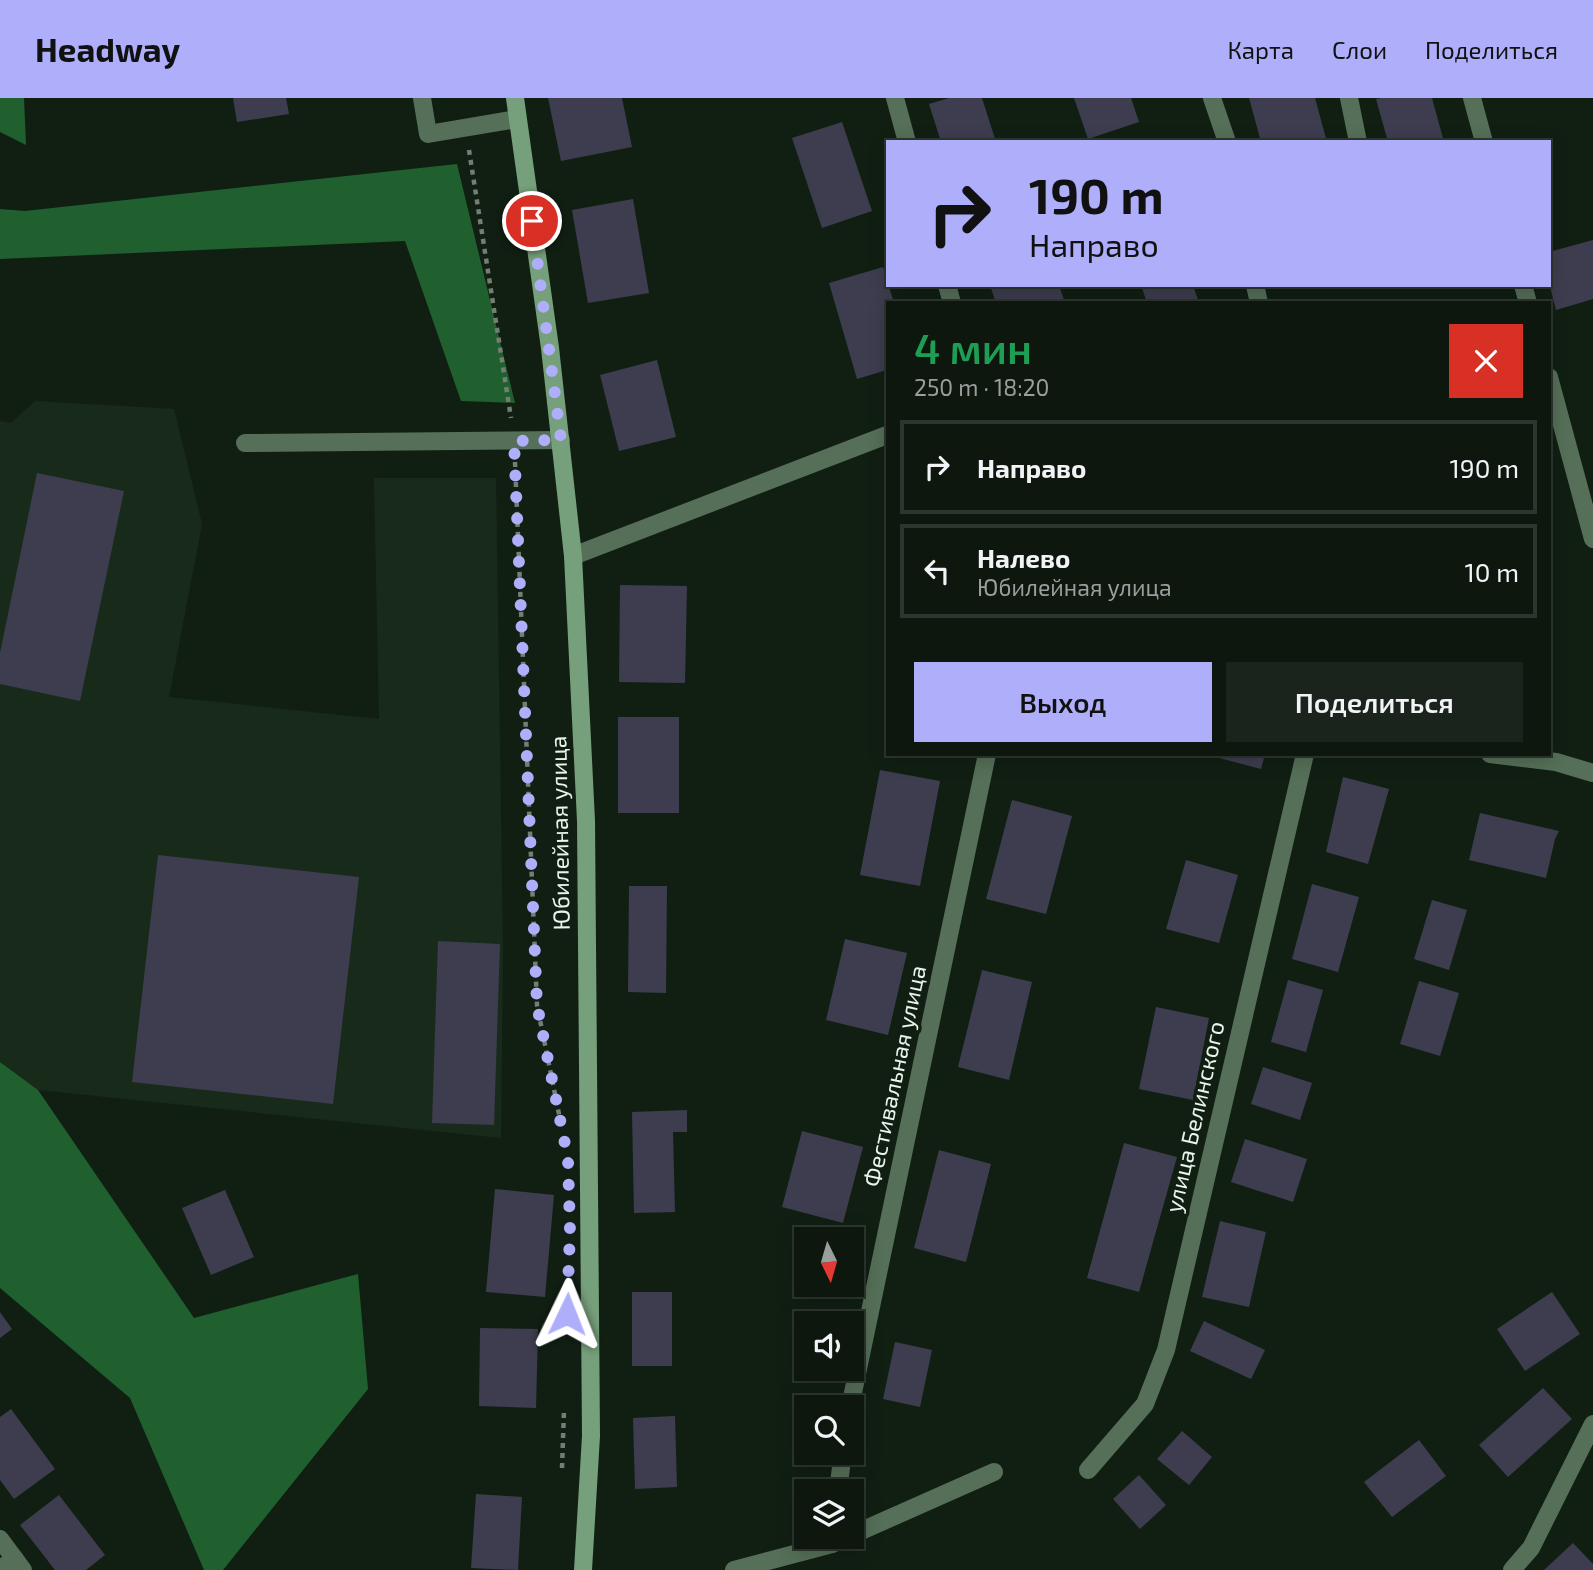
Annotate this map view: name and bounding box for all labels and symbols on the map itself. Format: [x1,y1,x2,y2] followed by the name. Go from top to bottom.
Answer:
[502,191,562,251] pin
[543,735,576,931] street label: Юбилейная улица
[857,963,932,1189] street label: Фестивальная улица
[1158,1018,1231,1215] street label: улица Белинского
[794,1227,864,1297] north arrow
[530,1277,604,1351] position arrow

